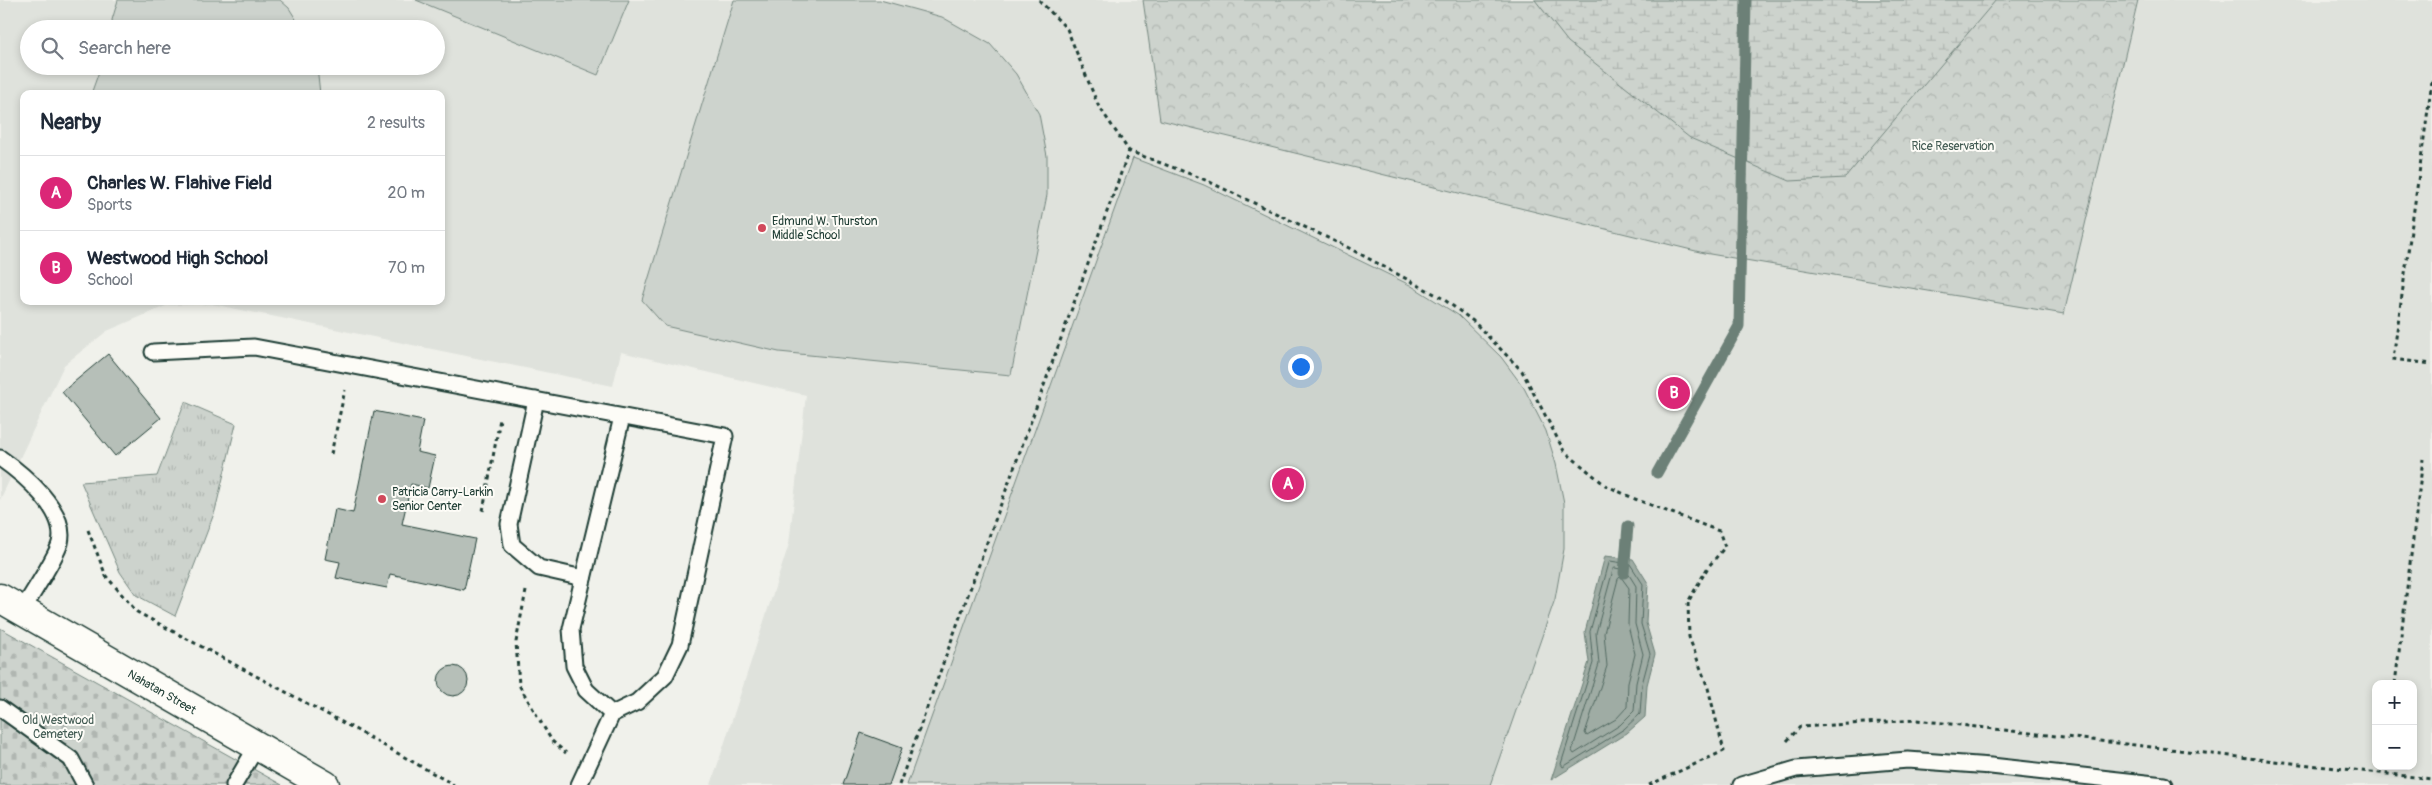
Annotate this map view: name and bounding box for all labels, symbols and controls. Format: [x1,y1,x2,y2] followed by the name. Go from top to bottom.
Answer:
[20,20,445,75] search box
[38,34,66,62] icon: search
[78,36,171,60] text: Search here
[40,109,101,136] text: Nearby
[367,113,425,133] text: 2 results
[1912,139,1995,154] park label: Rice Reservation
[87,171,272,195] text: Charles W. Flahive Field
[51,183,61,203] text: A
[387,183,425,203] text: 20 m
[87,195,132,215] text: Sports
[772,214,878,243] place label: Edmund W. Thurston Middle School
[756,222,768,234] marker: Edmund W. Thurston Middle School
[87,246,268,270] text: Westwood High School
[51,258,61,278] text: B
[388,258,425,278] text: 70 m
[87,270,133,290] text: School
[1288,354,1314,380] your location
[1658,374,1690,412] pin: B
[1272,465,1304,503] pin: A
[392,485,493,514] place label: Patricia Carry-Larkin Senior Center
[376,493,388,505] marker: Patricia Carry-Larkin Senior Center
[125,667,199,718] street label: Nahatan Street
[2372,680,2417,770] map controls
[2372,680,2417,725] button: +
[22,713,94,742] park label: Old Westwood Cemetery
[2372,725,2417,770] button: −

